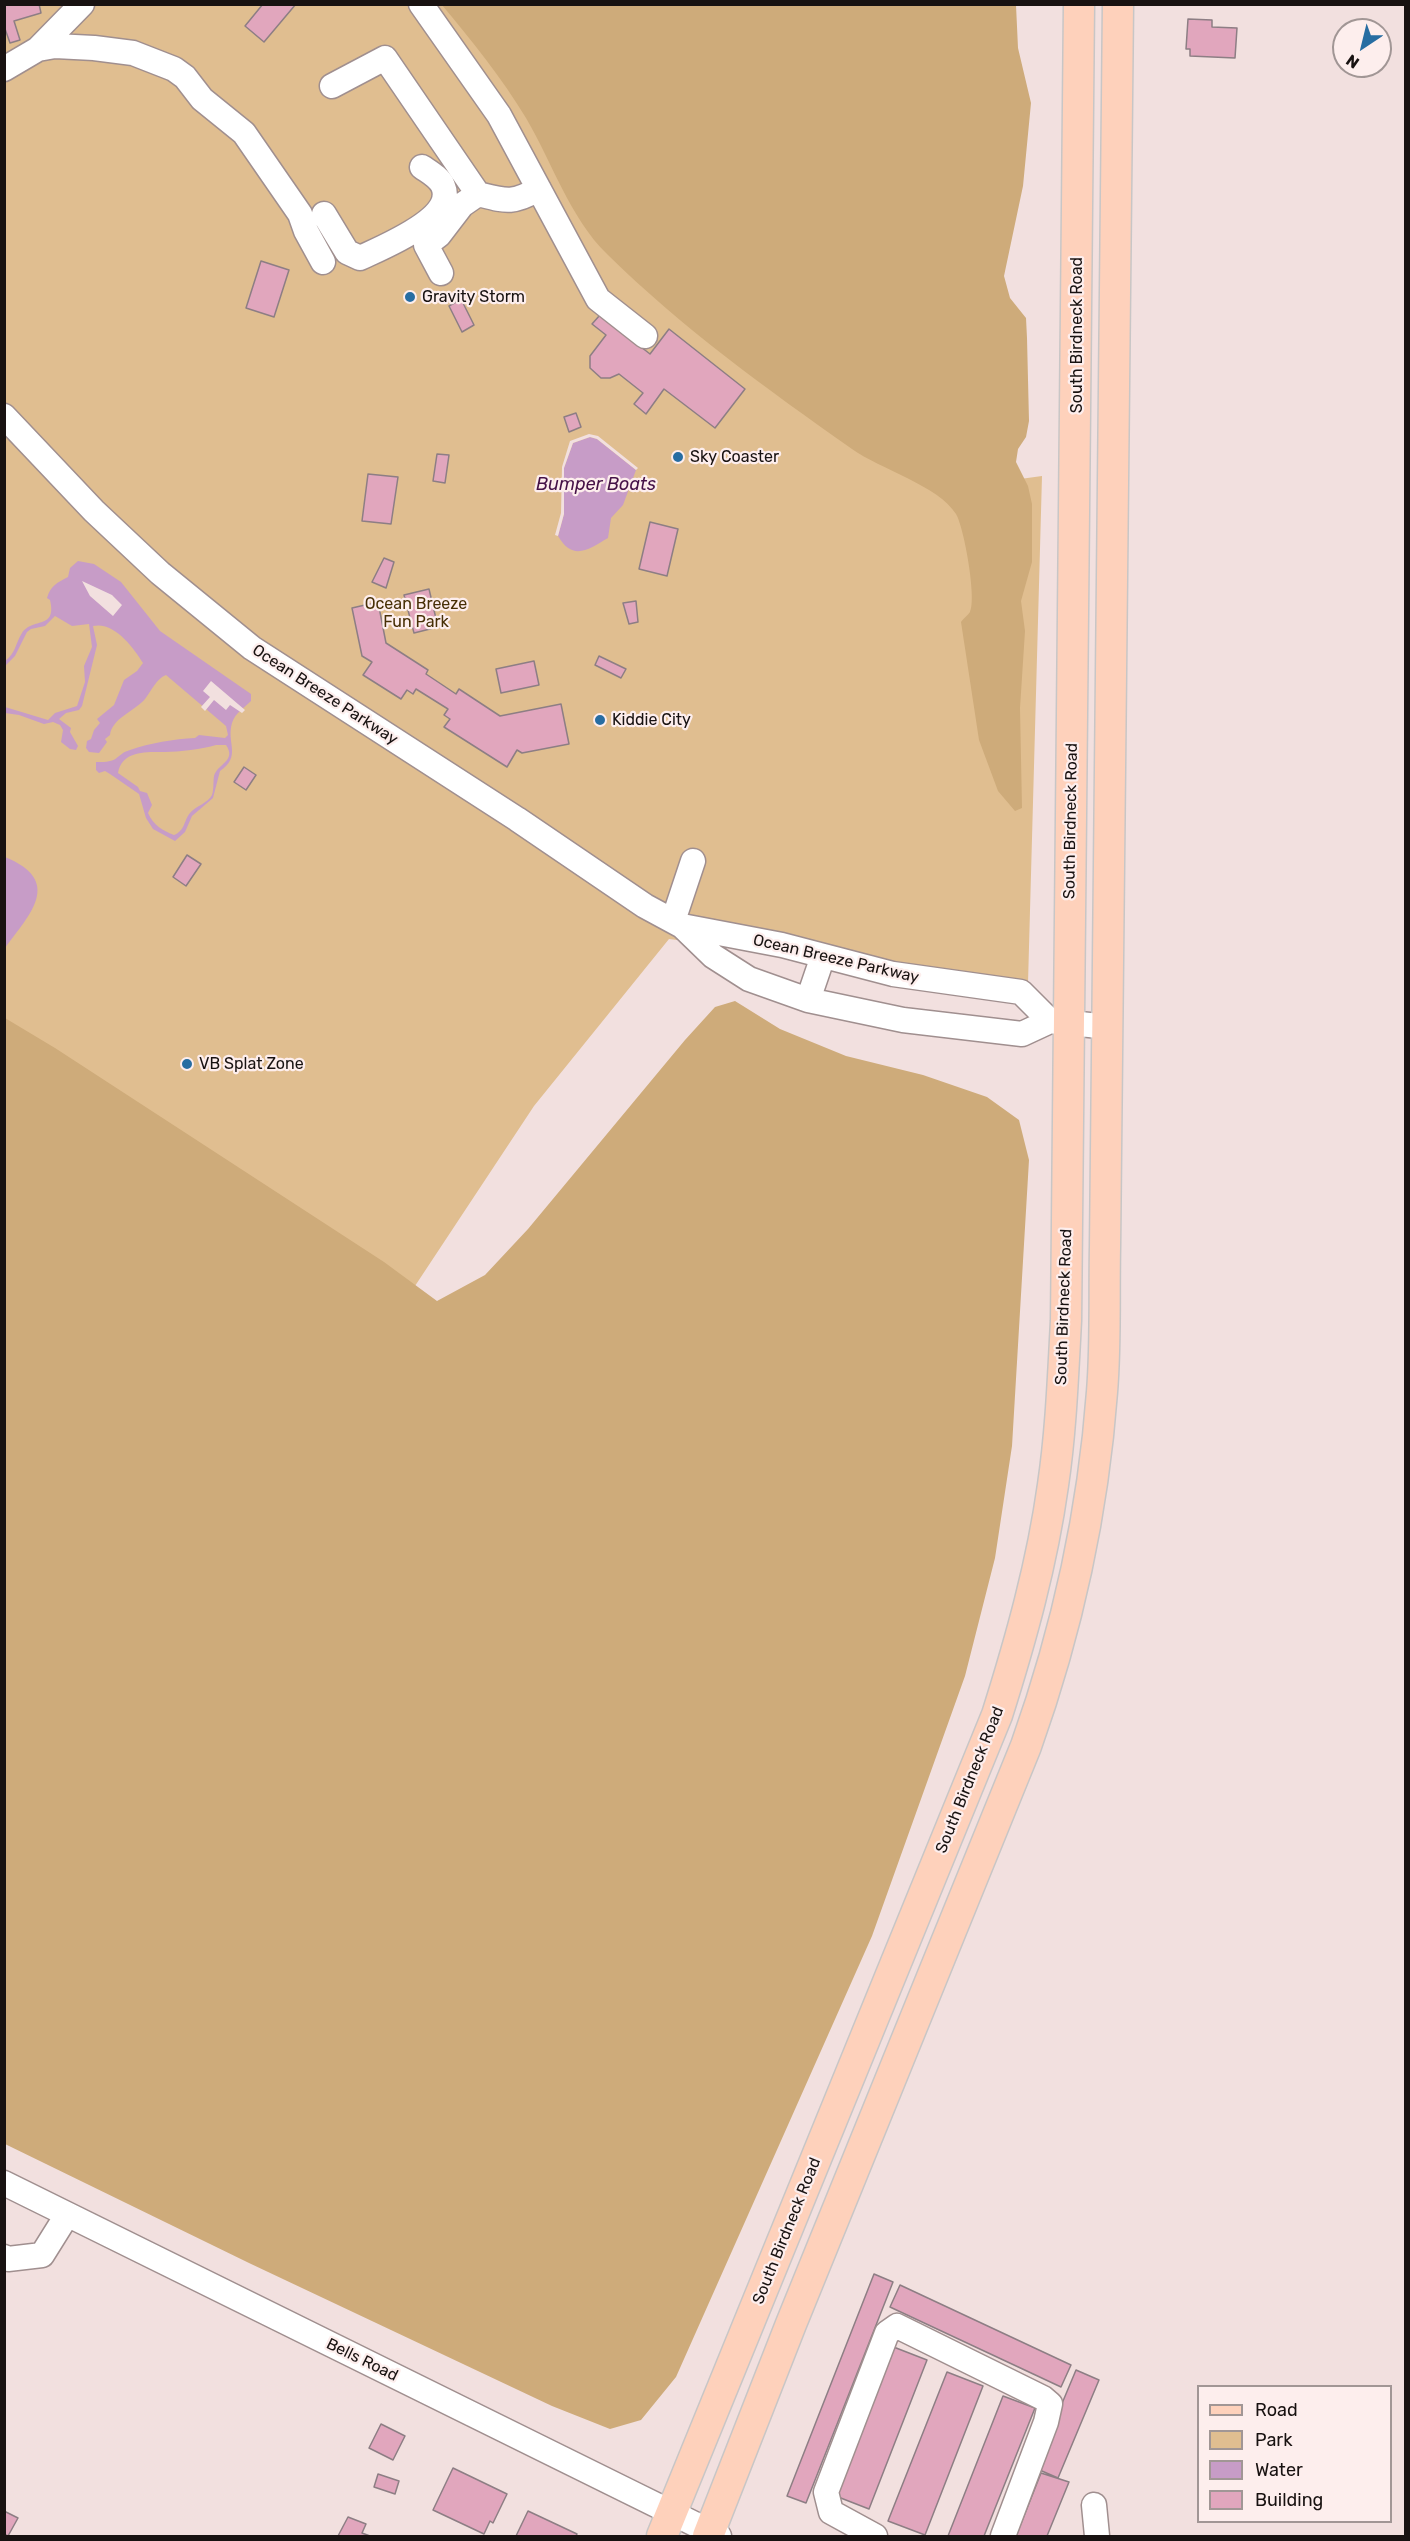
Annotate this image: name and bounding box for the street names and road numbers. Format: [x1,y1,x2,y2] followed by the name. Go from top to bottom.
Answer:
[1067,257,1087,413] street label: South Birdneck Road
[249,641,401,749] street label: Ocean Breeze Parkway
[1060,743,1082,899] street label: South Birdneck Road
[751,931,921,987] street label: Ocean Breeze Parkway
[1052,1229,1076,1385] street label: South Birdneck Road
[932,1704,1008,1856] street label: South Birdneck Road
[749,2155,825,2307] street label: South Birdneck Road
[323,2334,401,2386] street label: Bells Road

